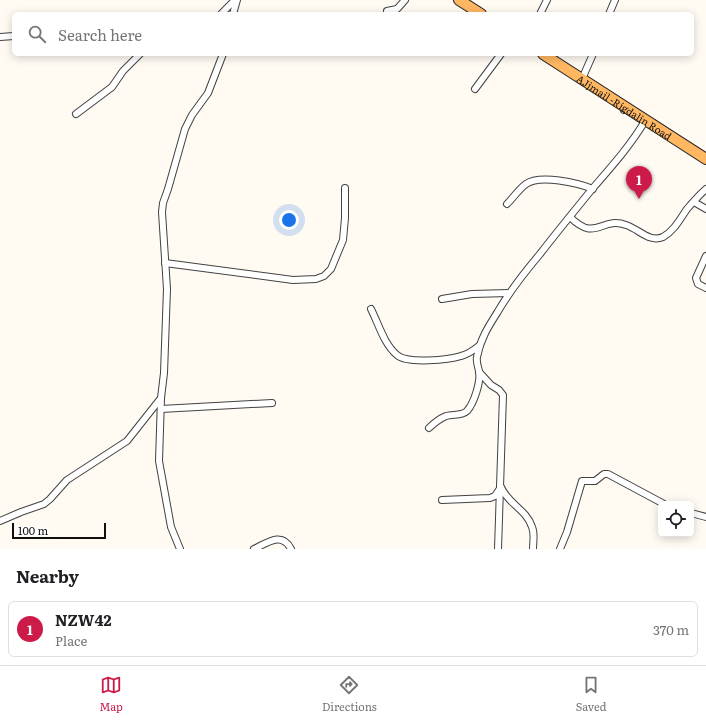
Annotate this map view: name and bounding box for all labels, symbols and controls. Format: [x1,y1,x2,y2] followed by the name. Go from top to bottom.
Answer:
[12,12,694,56] search box
[26,23,48,45] icon: search
[58,23,142,46] text: Search here
[574,70,675,143] street label: AJjmail -Rigdalin Road
[626,166,652,199] pin: 1
[279,210,299,230] your location
[658,501,694,537] map controls
[658,501,694,537] button: locate
[12,521,106,540] scale bar
[18,522,48,538] text: 100 m
[16,563,79,588] text: Nearby
[55,608,112,631] text: NZW42
[27,620,33,639] text: 1
[653,620,689,639] text: 370 m
[55,631,87,650] text: Place
[99,674,123,714] tab: Map
[322,674,377,714] tab: Directions
[576,674,606,714] tab: Saved

